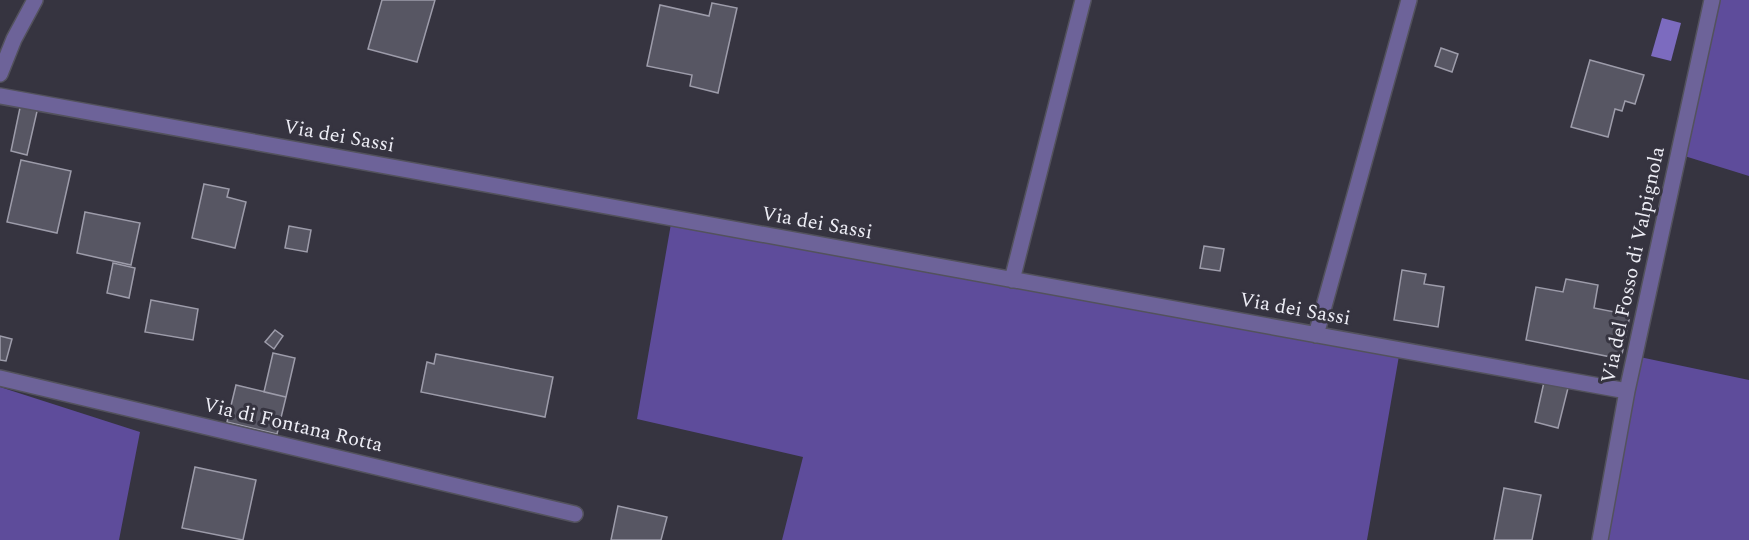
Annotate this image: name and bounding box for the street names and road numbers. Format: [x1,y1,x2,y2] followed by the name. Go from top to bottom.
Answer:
[281,111,397,161] street label: Via dei Sassi
[1593,144,1673,386] street label: Via del Fosso di Valpignola
[759,198,875,248] street label: Via dei Sassi
[1237,284,1353,334] street label: Via dei Sassi
[200,390,386,460] street label: Via di Fontana Rotta

